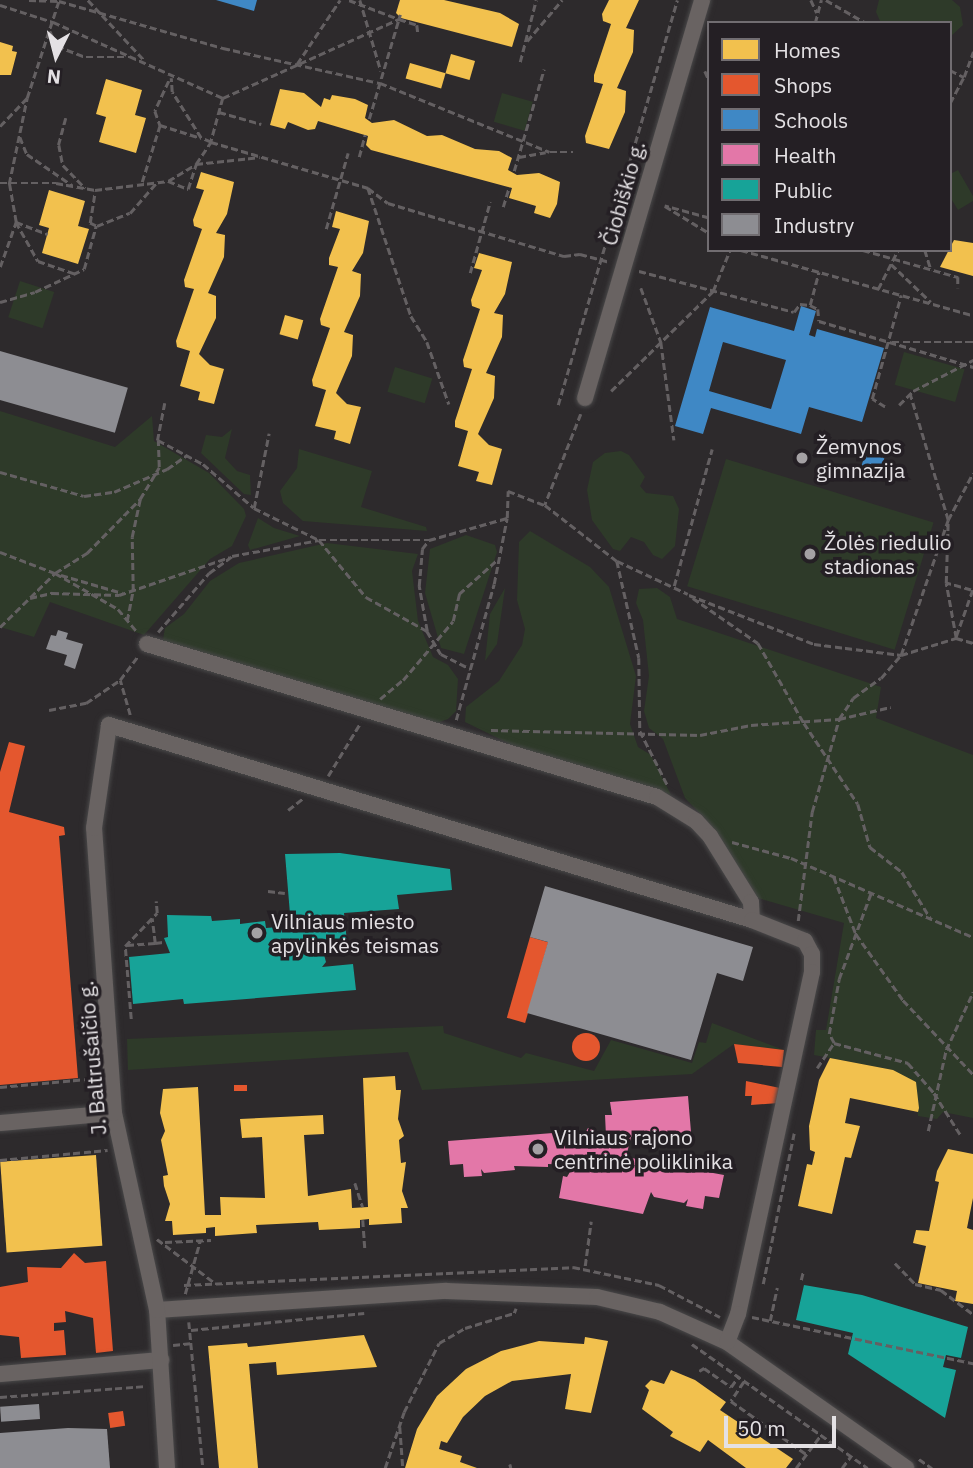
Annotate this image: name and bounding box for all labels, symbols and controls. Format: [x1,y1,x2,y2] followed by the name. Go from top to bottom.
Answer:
[21,21,91,91] north arrow
[707,21,952,252] legend
[774,36,841,64] text: Homes
[46,64,62,90] text: N
[774,71,832,99] text: Shops
[774,106,848,134] text: Schools
[596,138,650,248] street label: Čiobiškio g.
[774,141,837,169] text: Health
[774,176,832,204] text: Public
[774,211,854,239] text: Industry
[816,433,905,483] place label: Žemynos gimnazija
[794,450,810,466] marker: Žemynos gimnazija
[824,529,952,579] place label: Žolės riedulio stadionas
[802,546,818,562] marker: Žolės riedulio stadionas
[271,908,439,958] place label: Vilniaus miesto apylinkės teismas
[249,925,265,941] marker: Vilniaus miesto apylinkės teismas
[73,980,111,1136] street label: J. Baltrušaičio g.
[554,1124,733,1174] place label: Vilniaus rajono centrinė poliklinika
[528,1139,548,1159] marker: Vilniaus rajono centrinė poliklinika
[728,1402,840,1446] scale bar
[737,1414,786,1442] text: 50 m

